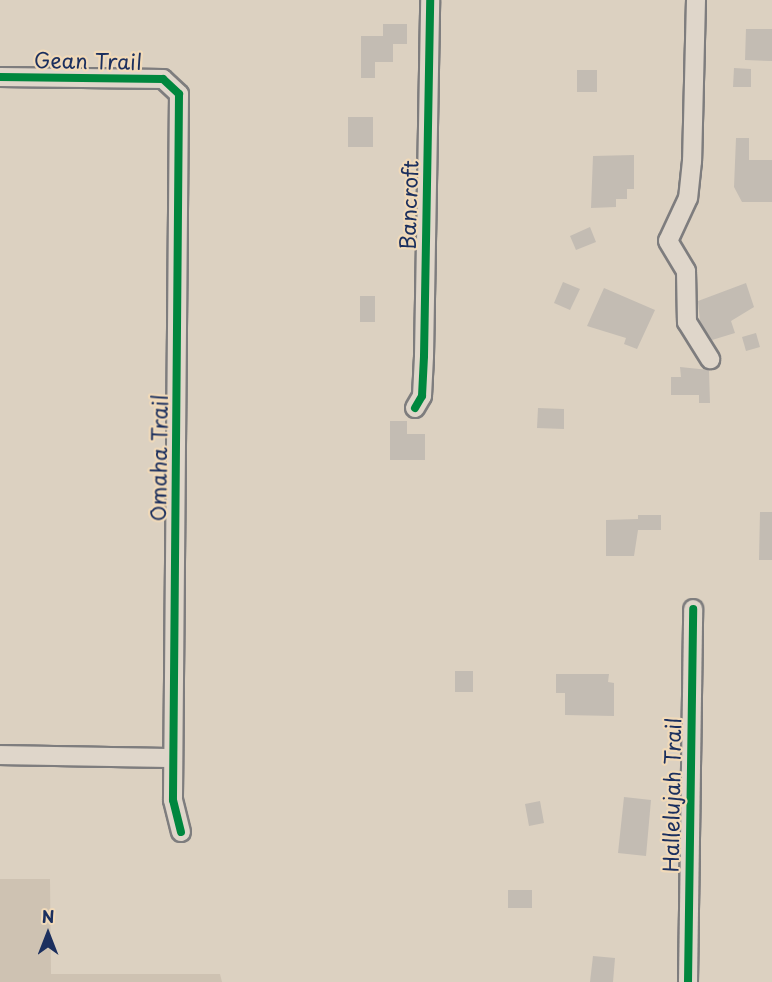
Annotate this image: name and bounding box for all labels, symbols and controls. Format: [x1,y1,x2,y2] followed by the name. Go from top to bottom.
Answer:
[34,46,142,74] street label: Gean Trail
[394,160,422,250] street label: Bancroft
[144,394,172,522] street label: Omaha Trail
[657,717,685,873] street label: Hallelujah Trail
[18,904,78,964] north arrow
[42,904,54,928] text: N

